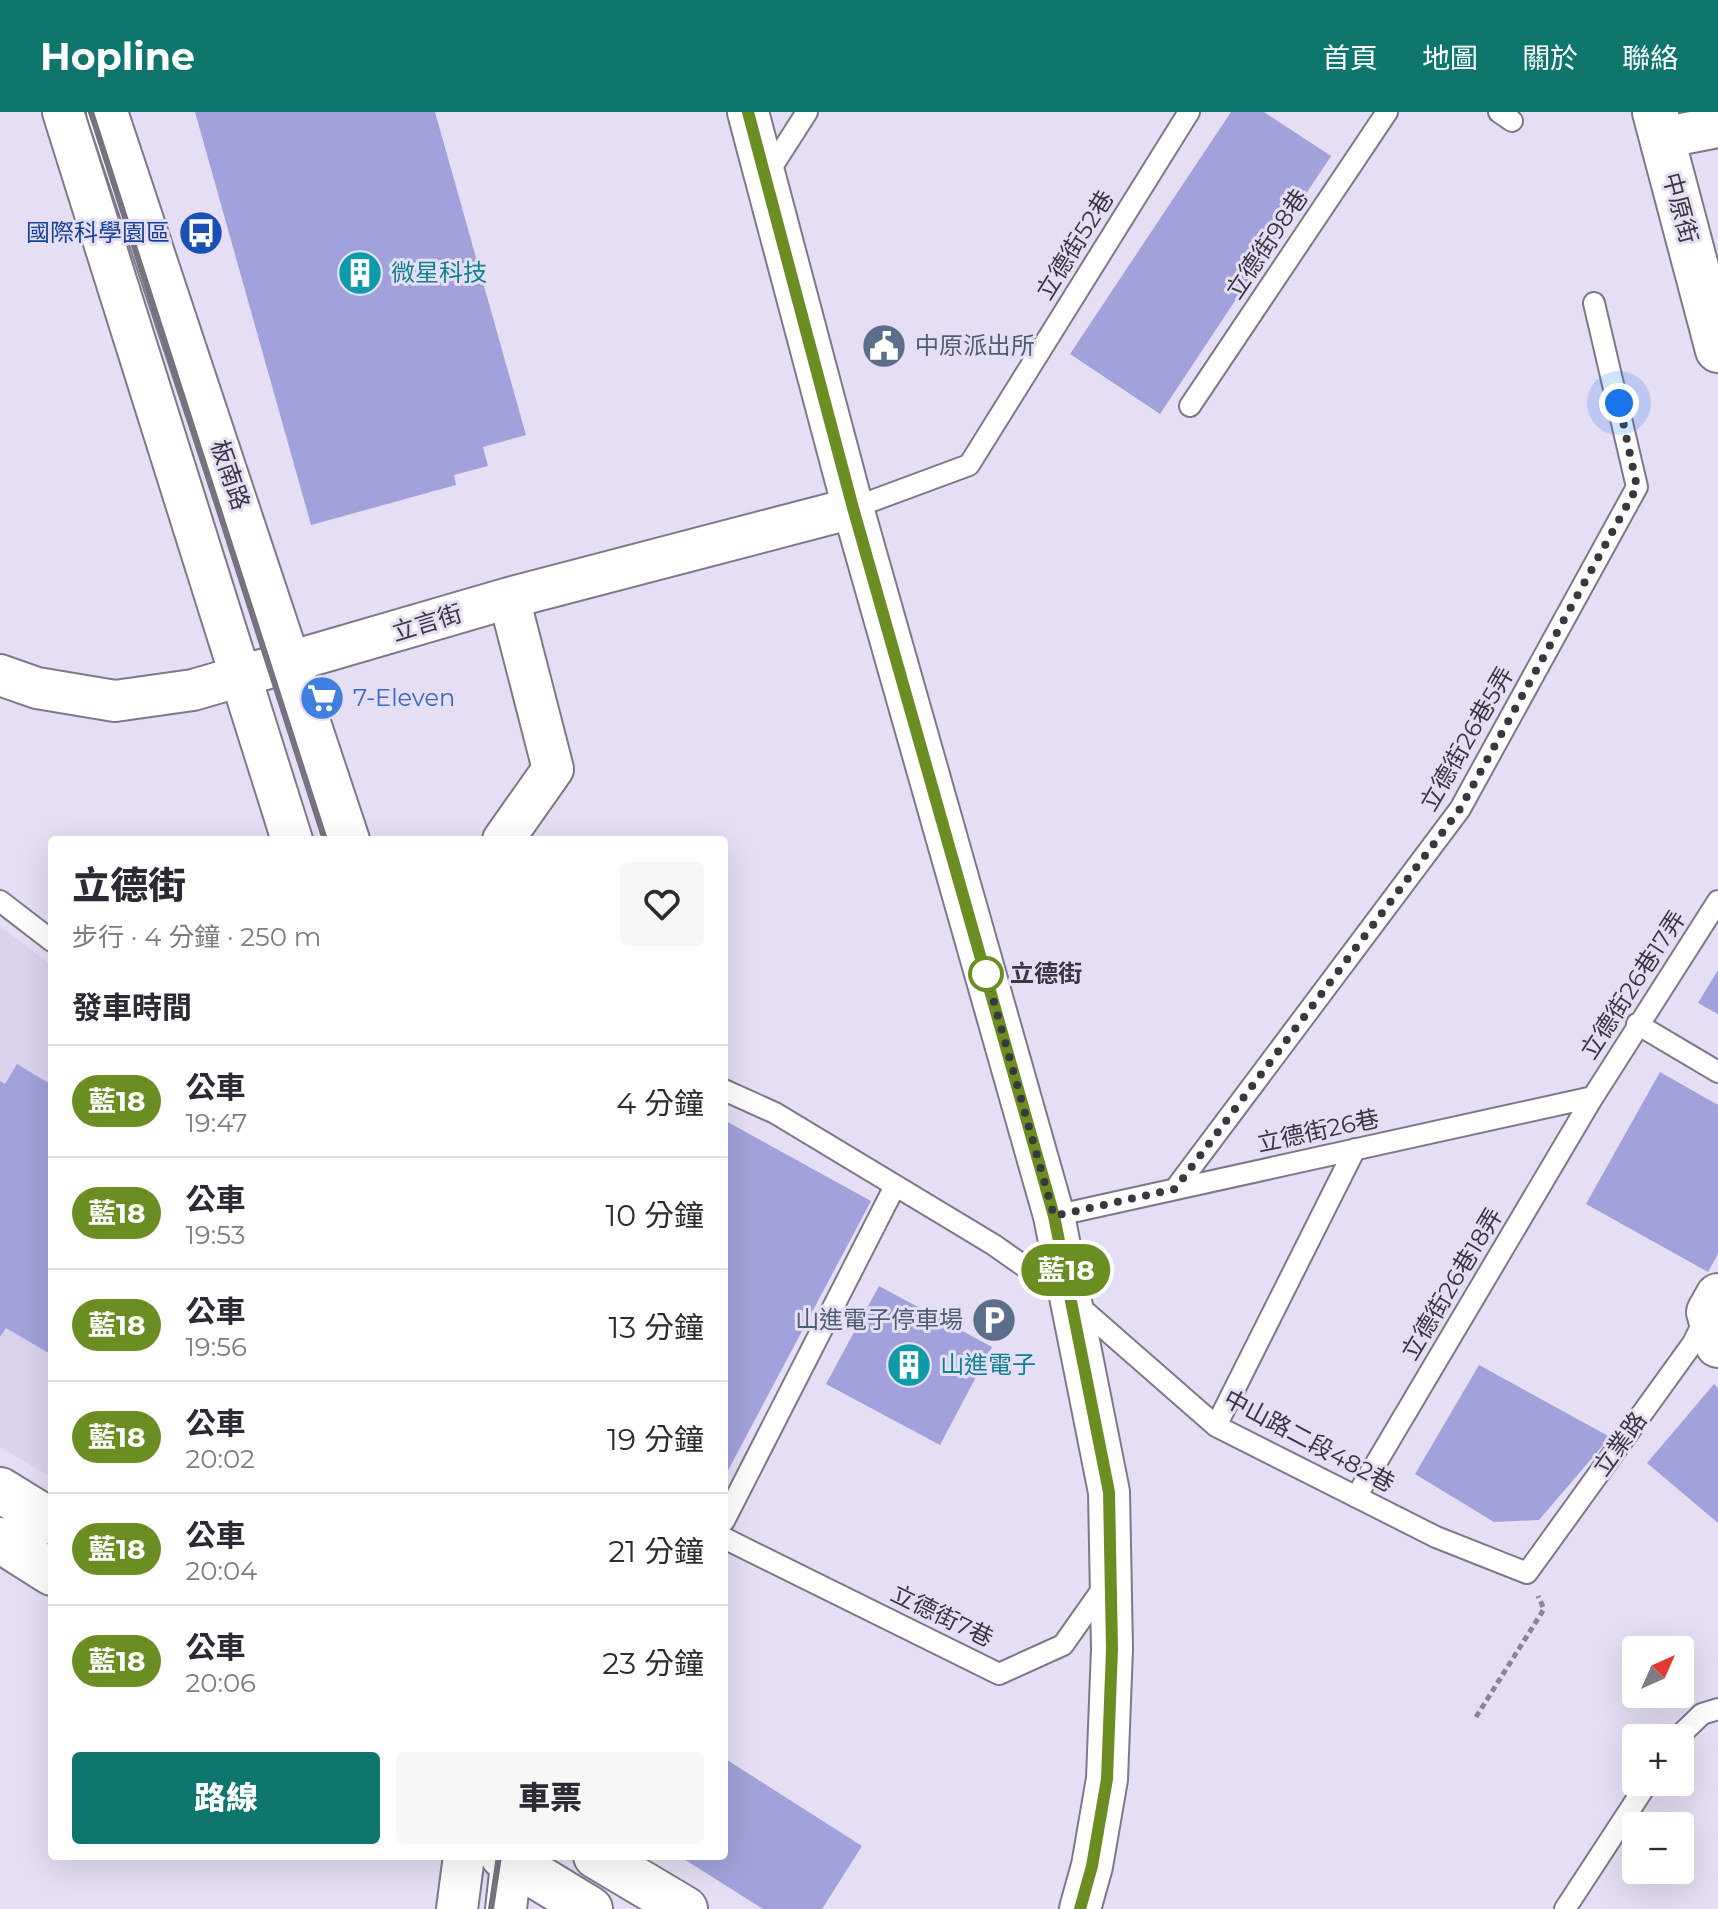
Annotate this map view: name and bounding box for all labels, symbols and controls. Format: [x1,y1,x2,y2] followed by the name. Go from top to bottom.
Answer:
[40,33,195,80] text: Hopline
[1322,41,1378,75] text: 首頁
[1422,41,1478,75] text: 地圖
[1522,41,1578,75] text: 關於
[1622,41,1678,75] text: 聯絡
[1657,169,1704,246] street label: 中原街
[1219,183,1314,304] street label: 立德街98巷
[1030,185,1119,305] street label: 立德街52巷
[177,209,225,257] bus stop icon: 國際科學園區
[26,218,170,247] place label: 國際科學園區
[336,249,384,297] building icon: 微星科技
[391,258,487,287] place label: 微星科技
[860,322,908,370] public building icon: 中原派出所
[915,331,1035,360] place label: 中原派出所
[1599,383,1639,423] your location
[205,436,256,514] street label: 板南路
[388,598,466,647] street label: 立言街
[1414,661,1520,816] street label: 立德街26巷5弄
[298,674,346,722] supermarket icon: 7-Eleven
[353,683,455,712] place label: 7-Eleven
[72,862,186,909] text: 立德街
[620,862,704,946] button: heart
[1574,905,1691,1064] street label: 立德街26巷17弄
[72,921,321,953] text: 步行 · 4 分鐘 · 250 m
[969,957,1003,991] marker: 立德街
[1010,959,1082,988] place label: 立德街
[72,989,192,1026] text: 發車時間
[185,1069,245,1106] text: 公車
[88,1084,145,1118] text: 藍18
[616,1085,704,1122] text: 4 分鐘
[1254,1103,1382,1158] street label: 立德街26巷
[185,1107,247,1139] text: 19:47
[185,1181,245,1218] text: 公車
[88,1196,145,1230] text: 藍18
[605,1197,704,1234] text: 10 分鐘
[1395,1202,1508,1365] street label: 立德街26巷18弄
[185,1219,245,1251] text: 19:53
[1020,1244,1112,1296] line badge: 藍18
[1037,1253,1095,1287] text: 藍18
[185,1293,245,1330] text: 公車
[970,1296,1018,1344] parking icon: 山進電子停車場
[795,1305,963,1334] place label: 山進電子停車場
[88,1308,145,1342] text: 藍18
[608,1309,704,1346] text: 13 分鐘
[185,1331,247,1363] text: 19:56
[885,1341,933,1389] building icon: 山進電子
[940,1350,1036,1379] place label: 山進電子
[1219,1383,1400,1498] street label: 中山路二段482巷
[185,1405,245,1442] text: 公車
[1587,1406,1652,1481] street label: 立業路
[88,1420,145,1454] text: 藍18
[607,1421,704,1458] text: 19 分鐘
[185,1443,255,1475] text: 20:02
[185,1517,245,1554] text: 公車
[88,1532,145,1566] text: 藍18
[608,1533,704,1570] text: 21 分鐘
[185,1555,257,1587] text: 20:04
[886,1578,998,1653] street label: 立德街7巷
[185,1629,245,1666] text: 公車
[1622,1636,1694,1708] north arrow
[1622,1636,1694,1884] map controls
[88,1644,145,1678] text: 藍18
[602,1645,704,1682] text: 23 分鐘
[185,1667,256,1699] text: 20:06
[1622,1724,1694,1796] button: +
[72,1752,380,1844] button: 路線
[396,1752,704,1844] button: 車票
[1622,1812,1694,1884] button: −

